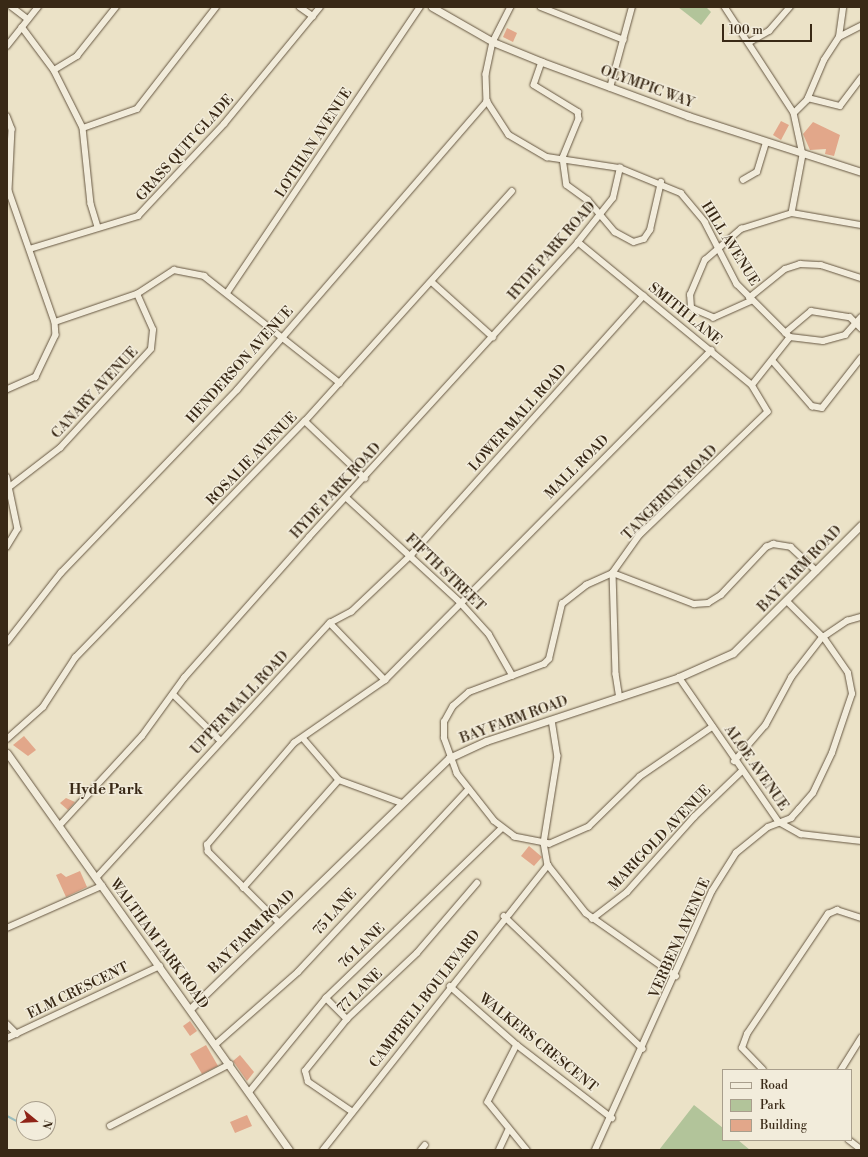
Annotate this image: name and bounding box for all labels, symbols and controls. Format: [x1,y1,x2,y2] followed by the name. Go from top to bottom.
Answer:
[724,16,814,42] scale bar
[729,23,763,38] text: 100 m
[598,62,696,112] street label: OLYMPIC WAY
[272,85,356,201] street label: LOTHIAN AVENUE
[133,91,237,205] street label: GRASS QUIT GLADE
[505,198,599,304] street label: HYDE PARK ROAD
[697,199,763,289] street label: HILL AVENUE
[645,279,725,349] street label: SMITH LANE
[183,303,297,427] street label: HENDERSON AVENUE
[48,344,142,442] street label: CANARY AVENUE
[466,361,570,475] street label: LOWER MALL ROAD
[203,409,301,509] street label: ROSALIE AVENUE
[541,431,613,503] street label: MALL ROAD
[287,440,385,542] street label: HYDE PARK ROAD
[619,442,721,544] street label: TANGERINE ROAD
[754,522,846,616] street label: BAY FARM ROAD
[402,531,488,615] street label: FIFTH STREET
[188,648,292,758] street label: UPPER MALL ROAD
[458,693,570,747] street label: BAY FARM ROAD
[720,722,792,814] street label: ALOE AVENUE
[69,781,143,799] district label: Hyde Park
[606,782,714,894] street label: MARIGOLD AVENUE
[646,875,714,1001] street label: VERBENA AVENUE
[106,876,212,1012] street label: WALTHAM PARK ROAD
[310,885,360,939] street label: 75 LANE
[205,886,299,978] street label: BAY FARM ROAD
[336,920,388,972] street label: 76 LANE
[366,927,484,1071] street label: CAMPBELL BOULEVARD
[24,959,132,1023] street label: ELM CRESCENT
[334,965,386,1017] street label: 77 LANE
[475,990,601,1096] street label: WALKERS CRESCENT
[722,1069,852,1141] legend
[760,1078,788,1093] text: Road
[760,1098,785,1113] text: Park
[16,1101,56,1141] north arrow
[38,1118,54,1131] text: N
[760,1118,807,1133] text: Building

